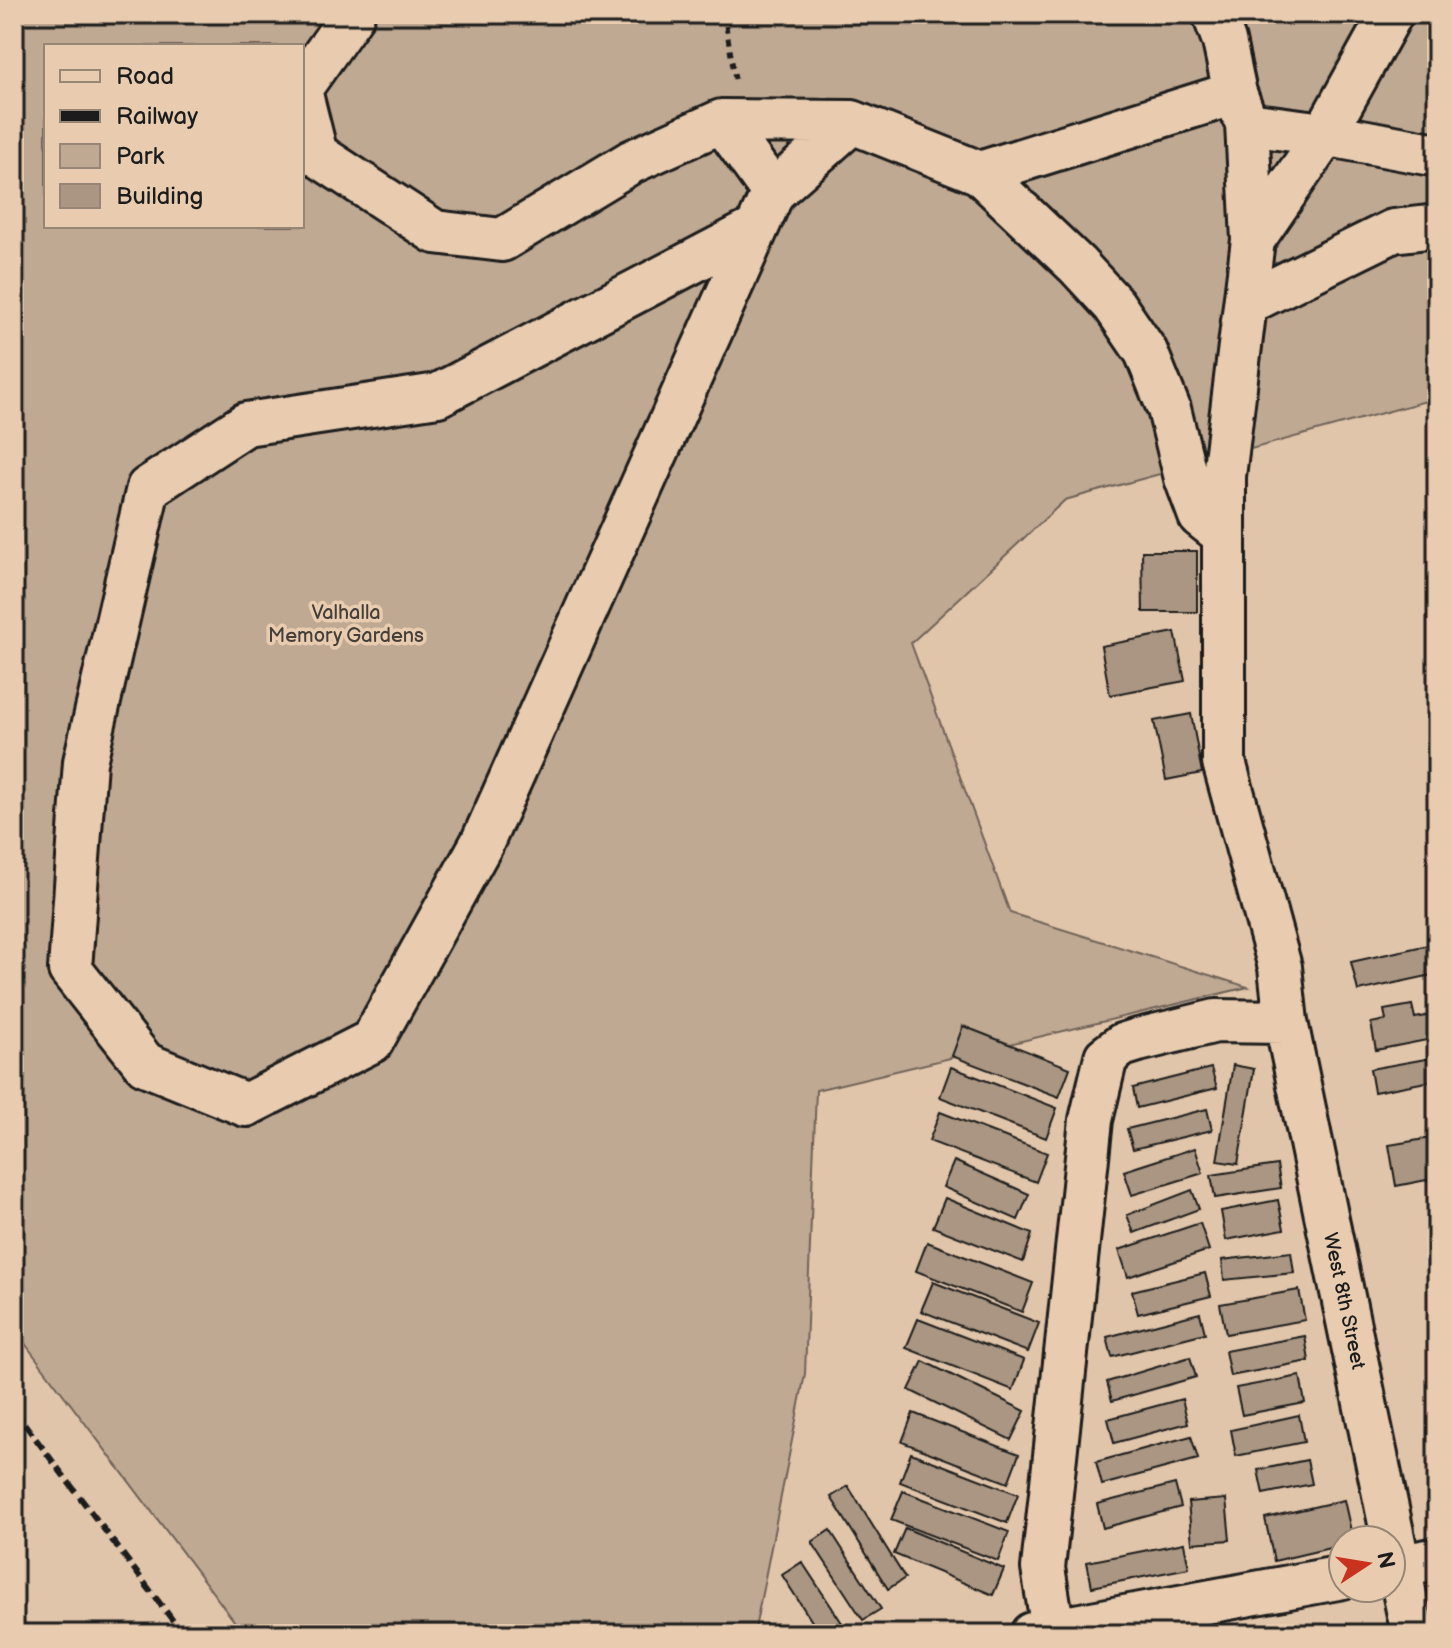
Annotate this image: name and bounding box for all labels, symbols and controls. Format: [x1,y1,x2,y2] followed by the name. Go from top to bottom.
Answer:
[44,44,304,228] legend
[116,62,174,91] text: Road
[116,102,198,131] text: Railway
[116,142,164,171] text: Park
[116,182,203,211] text: Building
[268,601,424,648] park label: Valhalla Memory Gardens
[1318,1230,1370,1372] street label: West 8th Street
[1327,1524,1407,1604] north arrow
[1370,1549,1400,1571] text: N

